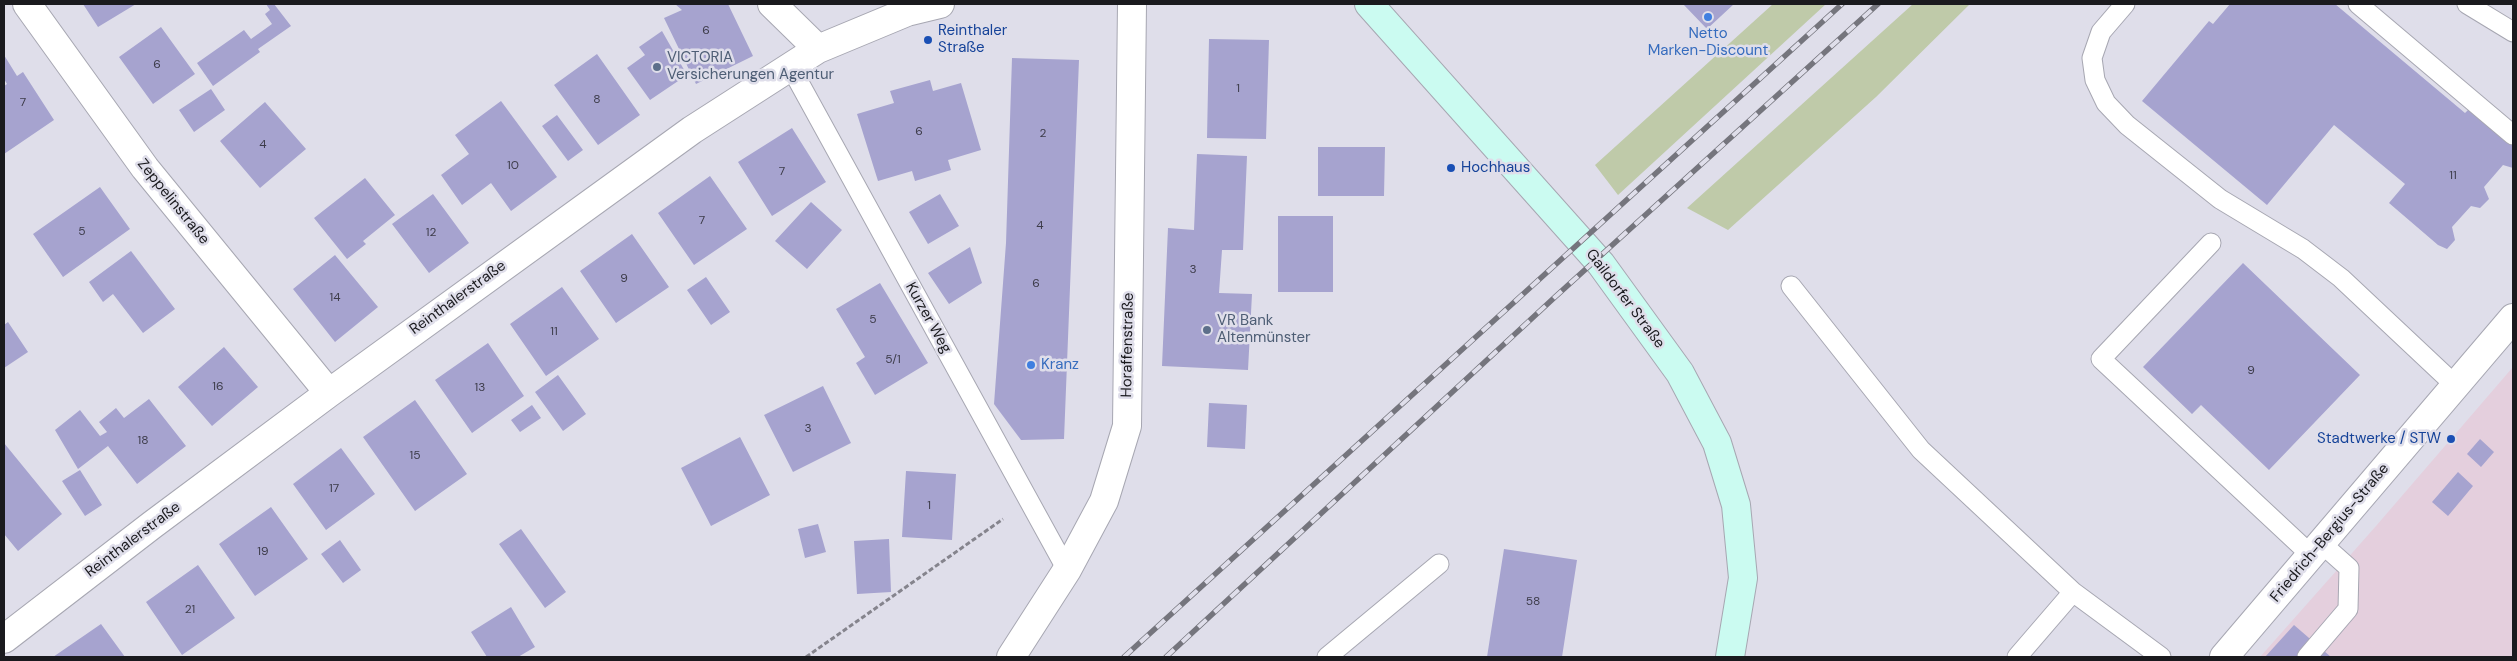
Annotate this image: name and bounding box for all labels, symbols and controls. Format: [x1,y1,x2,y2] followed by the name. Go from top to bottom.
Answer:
[1702,11,1714,23] marker: Netto Marken-Discount
[938,22,1007,57] place label: Reinthaler Straße
[702,24,710,38] house number: 6
[1648,25,1768,60] place label: Netto Marken-Discount
[922,34,934,46] marker: Reinthaler Straße
[667,49,834,84] place label: VICTORIA Versicherungen Agentur
[153,58,161,72] house number: 6
[651,61,663,73] marker: VICTORIA Versicherungen Agentur
[1236,82,1240,96] house number: 1
[593,93,601,107] house number: 8
[20,96,26,110] house number: 7
[915,125,923,139] house number: 6
[1040,127,1046,141] house number: 2
[259,138,267,152] house number: 4
[133,156,213,248] street label: Zeppelinstraße
[507,159,519,173] house number: 10
[1461,159,1530,177] place label: Hochhaus
[1445,162,1457,174] marker: Hochhaus
[779,165,785,179] house number: 7
[2449,169,2457,183] house number: 11
[699,214,705,228] house number: 7
[1036,219,1044,233] house number: 4
[78,225,86,239] house number: 5
[426,226,436,240] house number: 12
[1582,246,1668,352] street label: Gaildorfer Straße
[406,257,510,339] street label: Reinthalerstraße
[1189,263,1197,277] house number: 3
[620,272,628,286] house number: 9
[1032,277,1040,291] house number: 6
[901,279,955,357] street label: Kurzer Weg
[329,291,341,305] house number: 14
[1118,292,1138,398] street label: Horaffenstraße
[1217,312,1311,347] place label: VR Bank Altenmünster
[869,313,877,327] house number: 5
[1201,324,1213,336] marker: VR Bank Altenmünster
[550,325,558,339] house number: 11
[885,353,901,367] house number: 5/1
[1041,356,1079,374] place label: Kranz
[1025,359,1037,371] marker: Kranz
[2247,364,2255,378] house number: 9
[212,380,224,394] house number: 16
[475,381,485,395] house number: 13
[804,422,812,436] house number: 3
[2317,430,2441,448] place label: Stadtwerke / STW
[2445,433,2457,445] marker: Stadtwerke / STW
[137,434,149,448] house number: 18
[409,449,421,463] house number: 15
[2267,460,2393,606] street label: Friedrich-Bergius-Straße
[329,482,339,496] house number: 17
[82,498,184,582] street label: Reinthalerstraße
[927,499,931,513] house number: 1
[257,545,269,559] house number: 19
[1526,595,1540,609] house number: 58
[185,603,195,617] house number: 21

